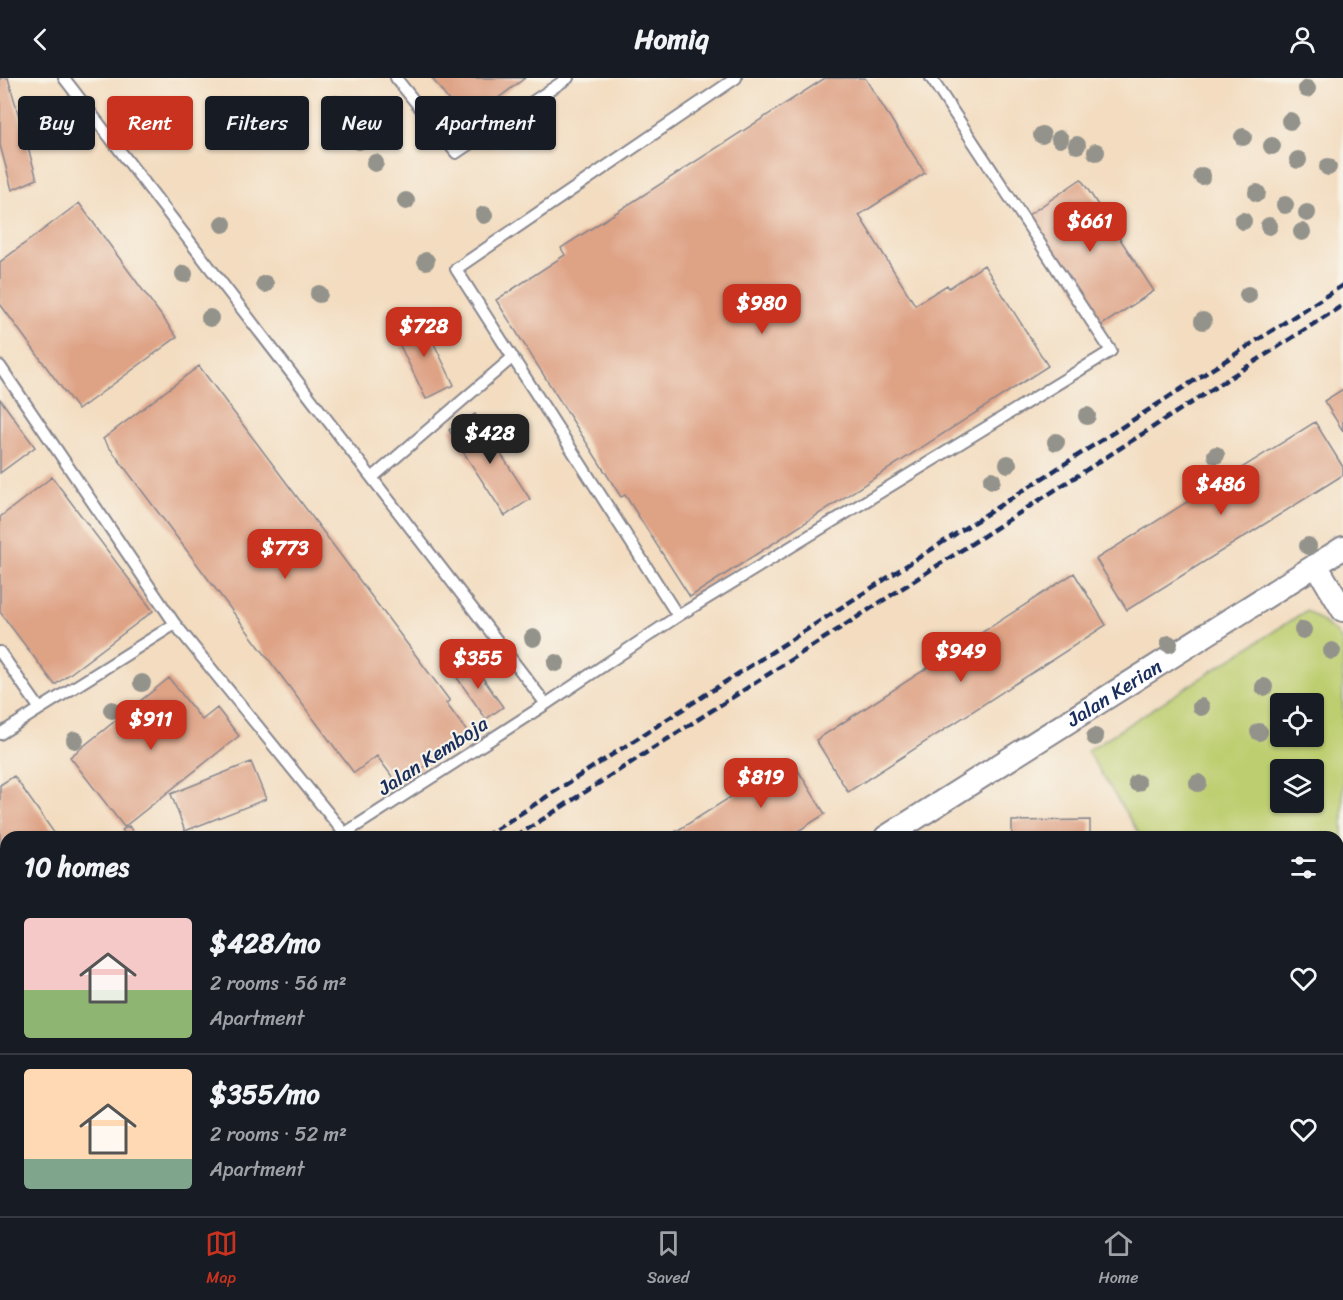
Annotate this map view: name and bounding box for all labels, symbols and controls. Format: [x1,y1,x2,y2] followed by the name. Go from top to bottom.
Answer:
[634,15,709,63] text: Homiq
[24,23,57,56] icon: back
[1286,23,1319,56] icon: person
[18,96,95,150] chip: Buy
[107,96,193,150] chip: Rent
[205,96,309,150] chip: Filters
[321,96,403,150] chip: New
[415,96,556,150] chip: Apartment
[1054,202,1126,253] pin: $661
[1068,204,1112,239] text: $661
[726,284,798,335] pin: $980
[737,286,787,321] text: $980
[388,307,460,358] pin: $728
[400,309,448,344] text: $728
[454,414,526,465] pin: $428
[465,416,515,451] text: $428
[1185,465,1257,516] pin: $486
[1196,467,1246,502] text: $486
[249,529,321,580] pin: $773
[261,531,309,566] text: $773
[925,632,997,683] pin: $949
[936,634,986,669] text: $949
[442,639,514,690] pin: $355
[454,641,502,676] text: $355
[1059,649,1169,737] street label: Jalan Kerian
[1270,693,1324,813] map controls
[1270,693,1324,747] button: locate
[115,700,187,751] pin: $911
[130,702,172,737] text: $911
[370,706,496,806] street label: Jalan Kemboja
[725,758,797,809] pin: $819
[1270,759,1324,813] button: layers
[738,760,784,795] text: $819
[24,844,129,890] text: 10 homes
[1287,851,1320,884] icon: filters
[210,920,321,966] text: $428/mo
[72,942,144,1014] icon: home
[1287,962,1320,995] icon: heart
[210,966,347,1001] text: 2 rooms · 56 m²
[210,1001,304,1036] text: Apartment
[210,1071,320,1117] text: $355/mo
[72,1093,144,1165] icon: home
[1287,1113,1320,1146] icon: heart
[210,1117,347,1152] text: 2 rooms · 52 m²
[210,1152,304,1187] text: Apartment
[205,1227,238,1292] tab: Map
[647,1227,689,1292] tab: Saved
[1098,1227,1138,1292] tab: Home

